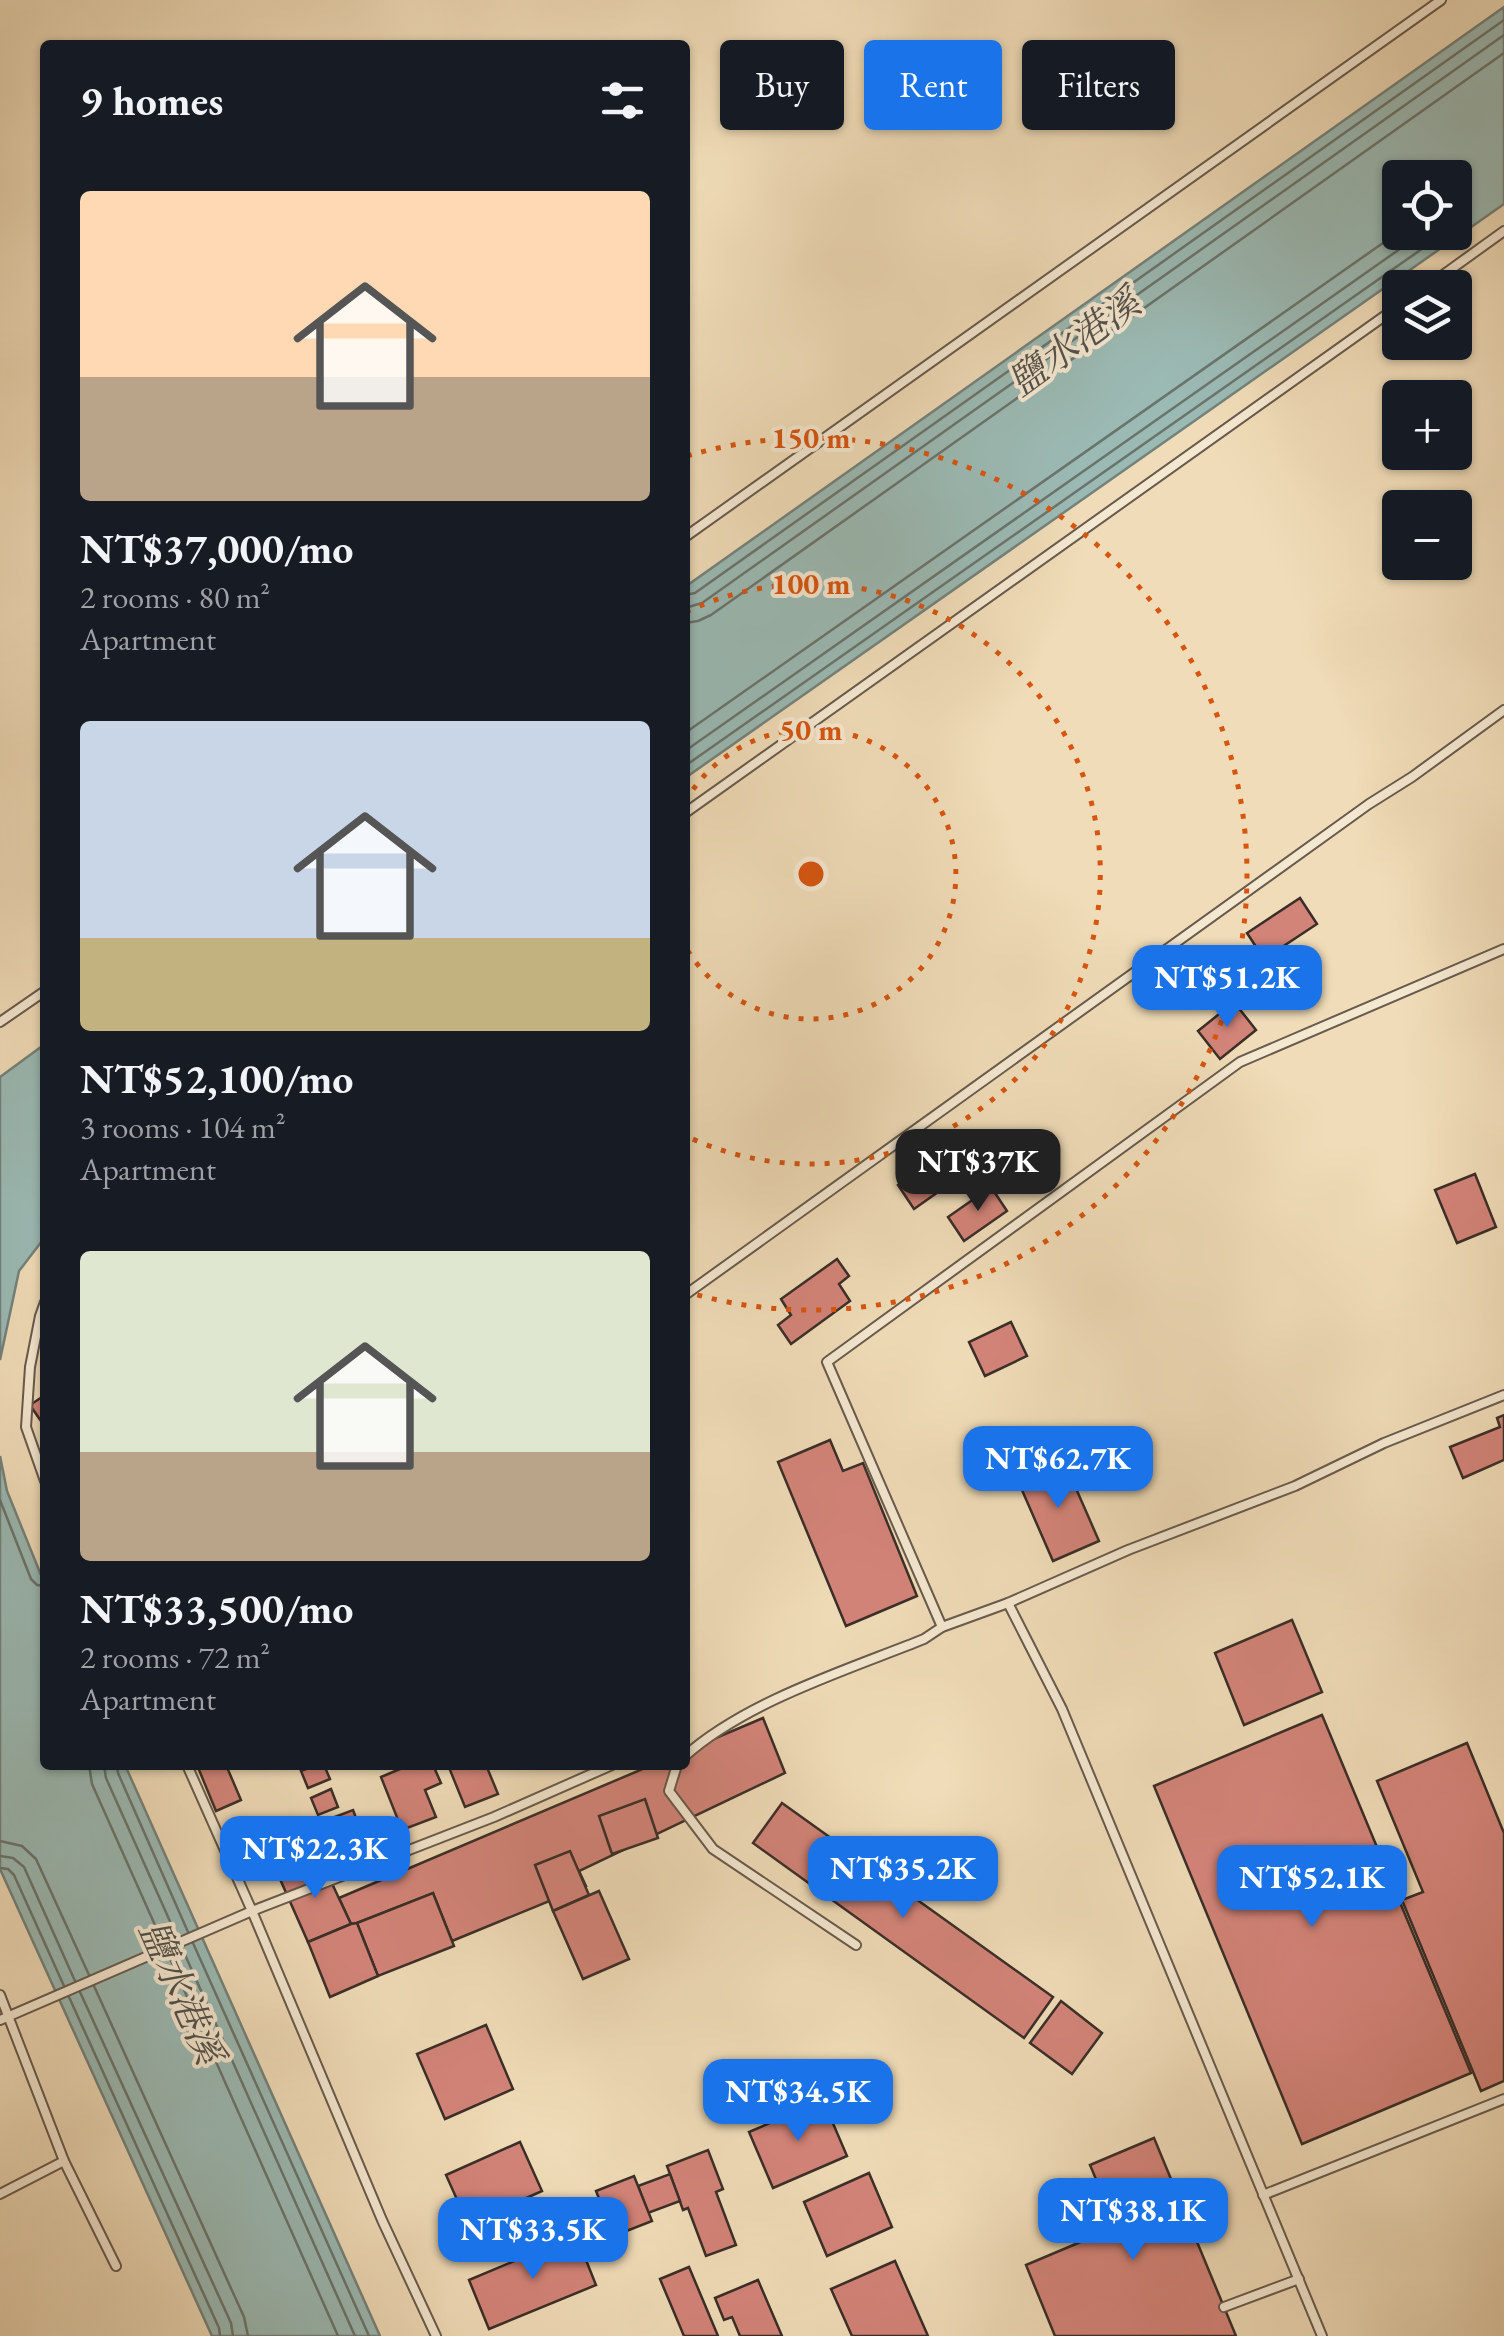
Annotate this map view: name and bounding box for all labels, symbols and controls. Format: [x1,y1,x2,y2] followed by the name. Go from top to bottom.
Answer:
[720,40,844,130] chip: Buy
[864,40,1002,130] chip: Rent
[1022,40,1175,130] chip: Filters
[80,73,223,128] text: 9 homes
[595,73,650,128] icon: filters
[1382,160,1472,580] map controls
[1382,160,1472,250] button: locate
[275,256,455,436] icon: home
[1382,270,1472,360] button: layers
[998,275,1153,406] water label: 鹽水港溪
[1382,380,1472,470] button: +
[772,418,850,457] text: 150 m
[1382,490,1472,580] button: −
[80,521,353,576] text: NT$37,000/mo
[772,564,850,603] text: 100 m
[80,576,270,618] text: 2 rooms · 80 m²
[80,618,216,660] text: Apartment
[779,710,843,749] text: 50 m
[275,786,455,966] icon: home
[793,856,829,892] centre of rings
[1124,945,1330,1030] pin: NT$51.2K
[1154,956,1300,998] text: NT$51.2K
[80,1051,353,1106] text: NT$52,100/mo
[80,1106,286,1148] text: 3 rooms · 104 m²
[897,1129,1059,1214] pin: NT$37K
[917,1140,1039,1182] text: NT$37K
[80,1148,216,1190] text: Apartment
[275,1316,455,1496] icon: home
[955,1426,1161,1511] pin: NT$62.7K
[985,1437,1131,1479] text: NT$62.7K
[80,1581,353,1636] text: NT$33,500/mo
[80,1636,270,1678] text: 2 rooms · 72 m²
[80,1678,216,1720] text: Apartment
[212,1816,418,1901] pin: NT$22.3K
[242,1827,388,1869] text: NT$22.3K
[800,1836,1006,1921] pin: NT$35.2K
[1209,1845,1415,1930] pin: NT$52.1K
[830,1847,976,1889] text: NT$35.2K
[1239,1856,1385,1898] text: NT$52.1K
[129,1913,237,2075] water label: 鹽水港溪
[695,2059,901,2144] pin: NT$34.5K
[725,2070,871,2112] text: NT$34.5K
[1030,2178,1236,2263] pin: NT$38.1K
[1060,2189,1206,2231] text: NT$38.1K
[430,2197,636,2282] pin: NT$33.5K
[460,2208,606,2250] text: NT$33.5K

